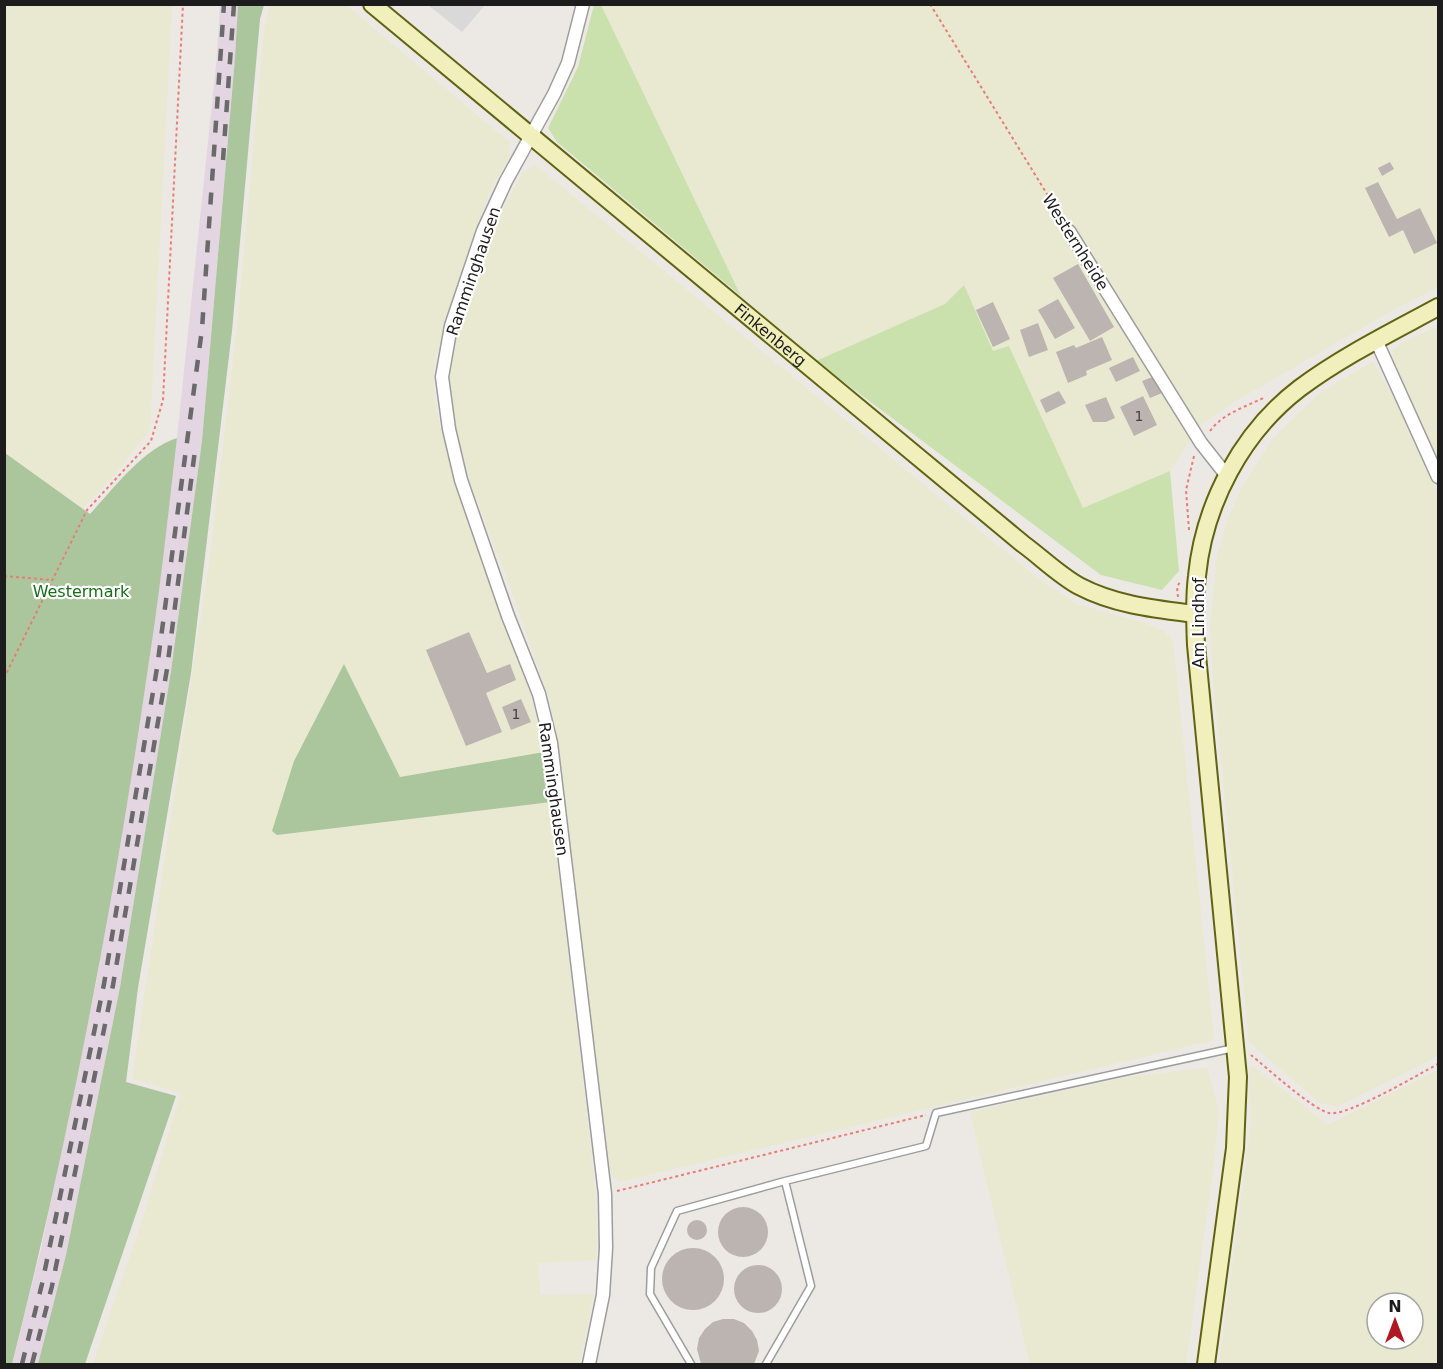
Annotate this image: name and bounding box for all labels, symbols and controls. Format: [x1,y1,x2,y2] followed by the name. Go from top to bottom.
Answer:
[1038,191,1113,294] street label: Westernheide
[443,204,504,338] street label: Ramminghausen
[731,300,810,370] street label: Finkenberg
[1135,408,1143,424] house number: 1
[1189,577,1208,668] street label: Am Lindhof
[33,582,130,601] park label: Westermark
[512,706,520,722] house number: 1
[535,721,572,857] street label: Ramminghausen
[1365,1291,1425,1351] north arrow
[1388,1297,1402,1316] text: N

